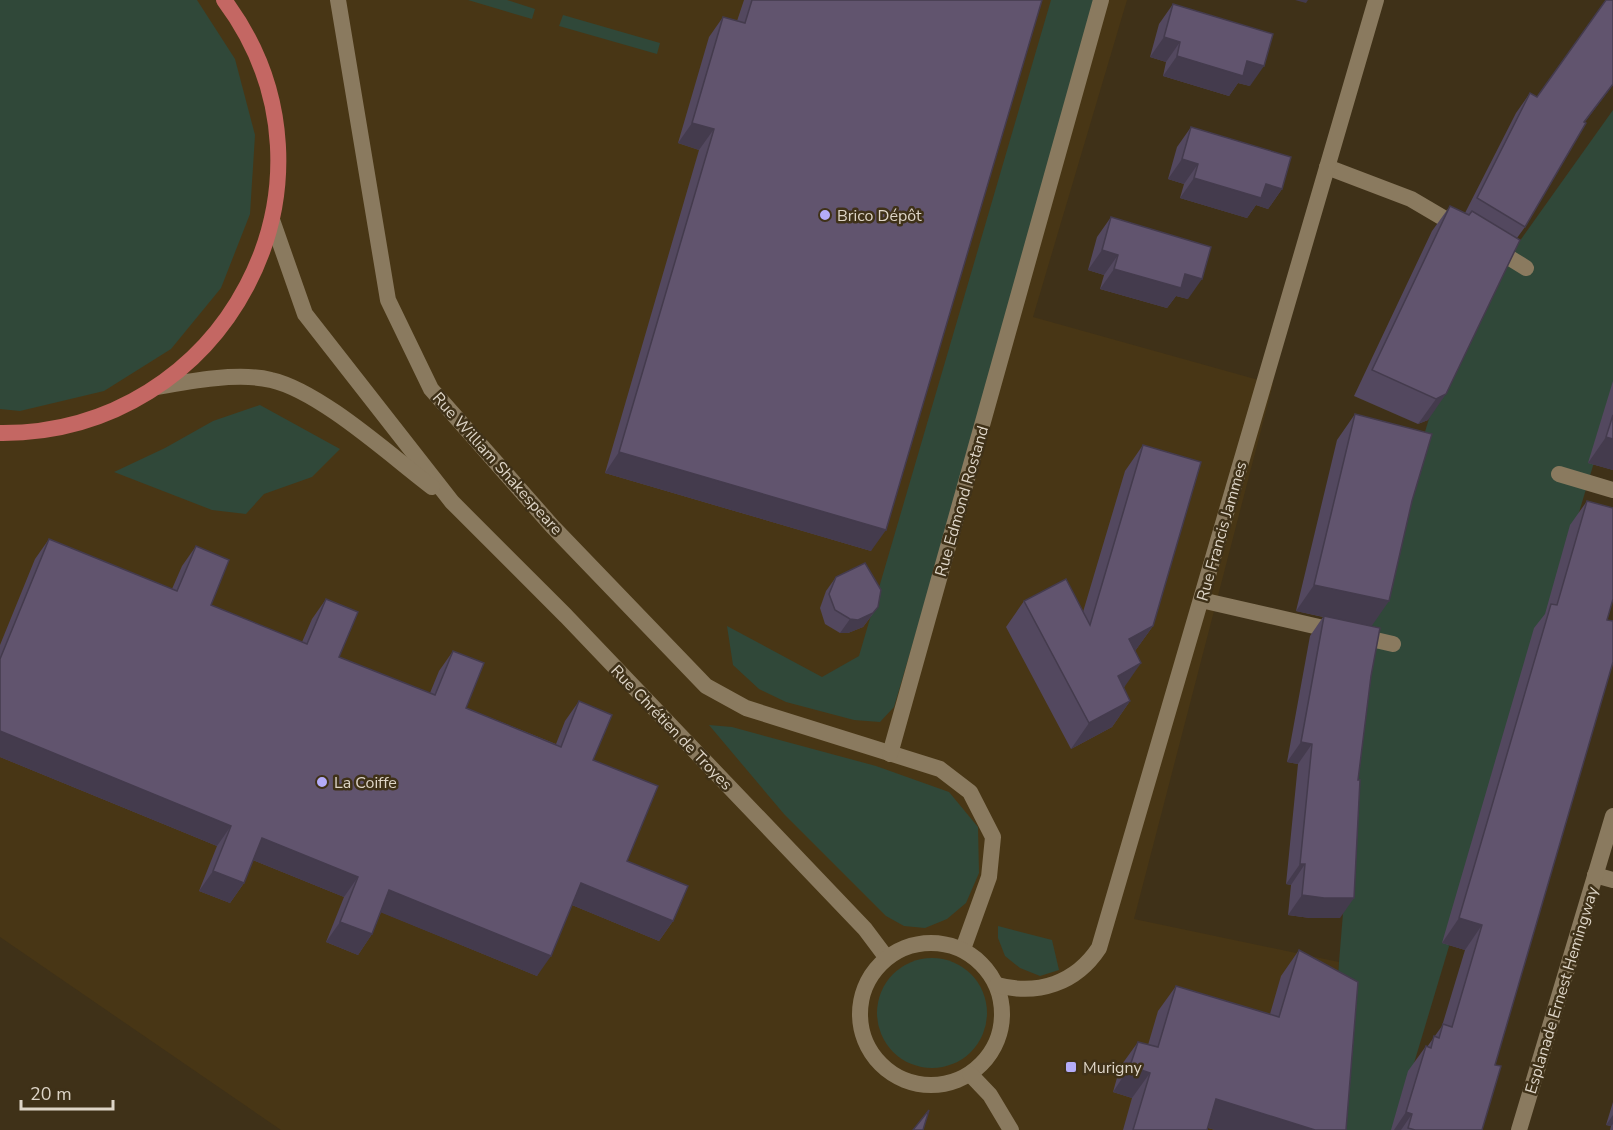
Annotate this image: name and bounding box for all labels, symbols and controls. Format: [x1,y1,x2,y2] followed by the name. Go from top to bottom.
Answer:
[837,205,922,227] place label: Brico Dépôt
[818,208,832,222] marker: Brico Dépôt
[427,388,567,540] street label: Rue William Shakespeare
[930,423,994,579] street label: Rue Edmond Rostand
[1191,459,1252,604] street label: Rue Francis Jammes
[606,660,737,795] street label: Rue Chrétien de Troyes
[334,772,397,794] place label: La Coiffe
[315,775,329,789] marker: La Coiffe
[1520,883,1604,1097] street label: Esplanade Ernest Hemingway
[1083,1057,1142,1079] place label: Murigny
[1064,1060,1078,1074] marker: Murigny
[21,1073,112,1111] scale bar
[30,1082,72,1106] text: 20 m

